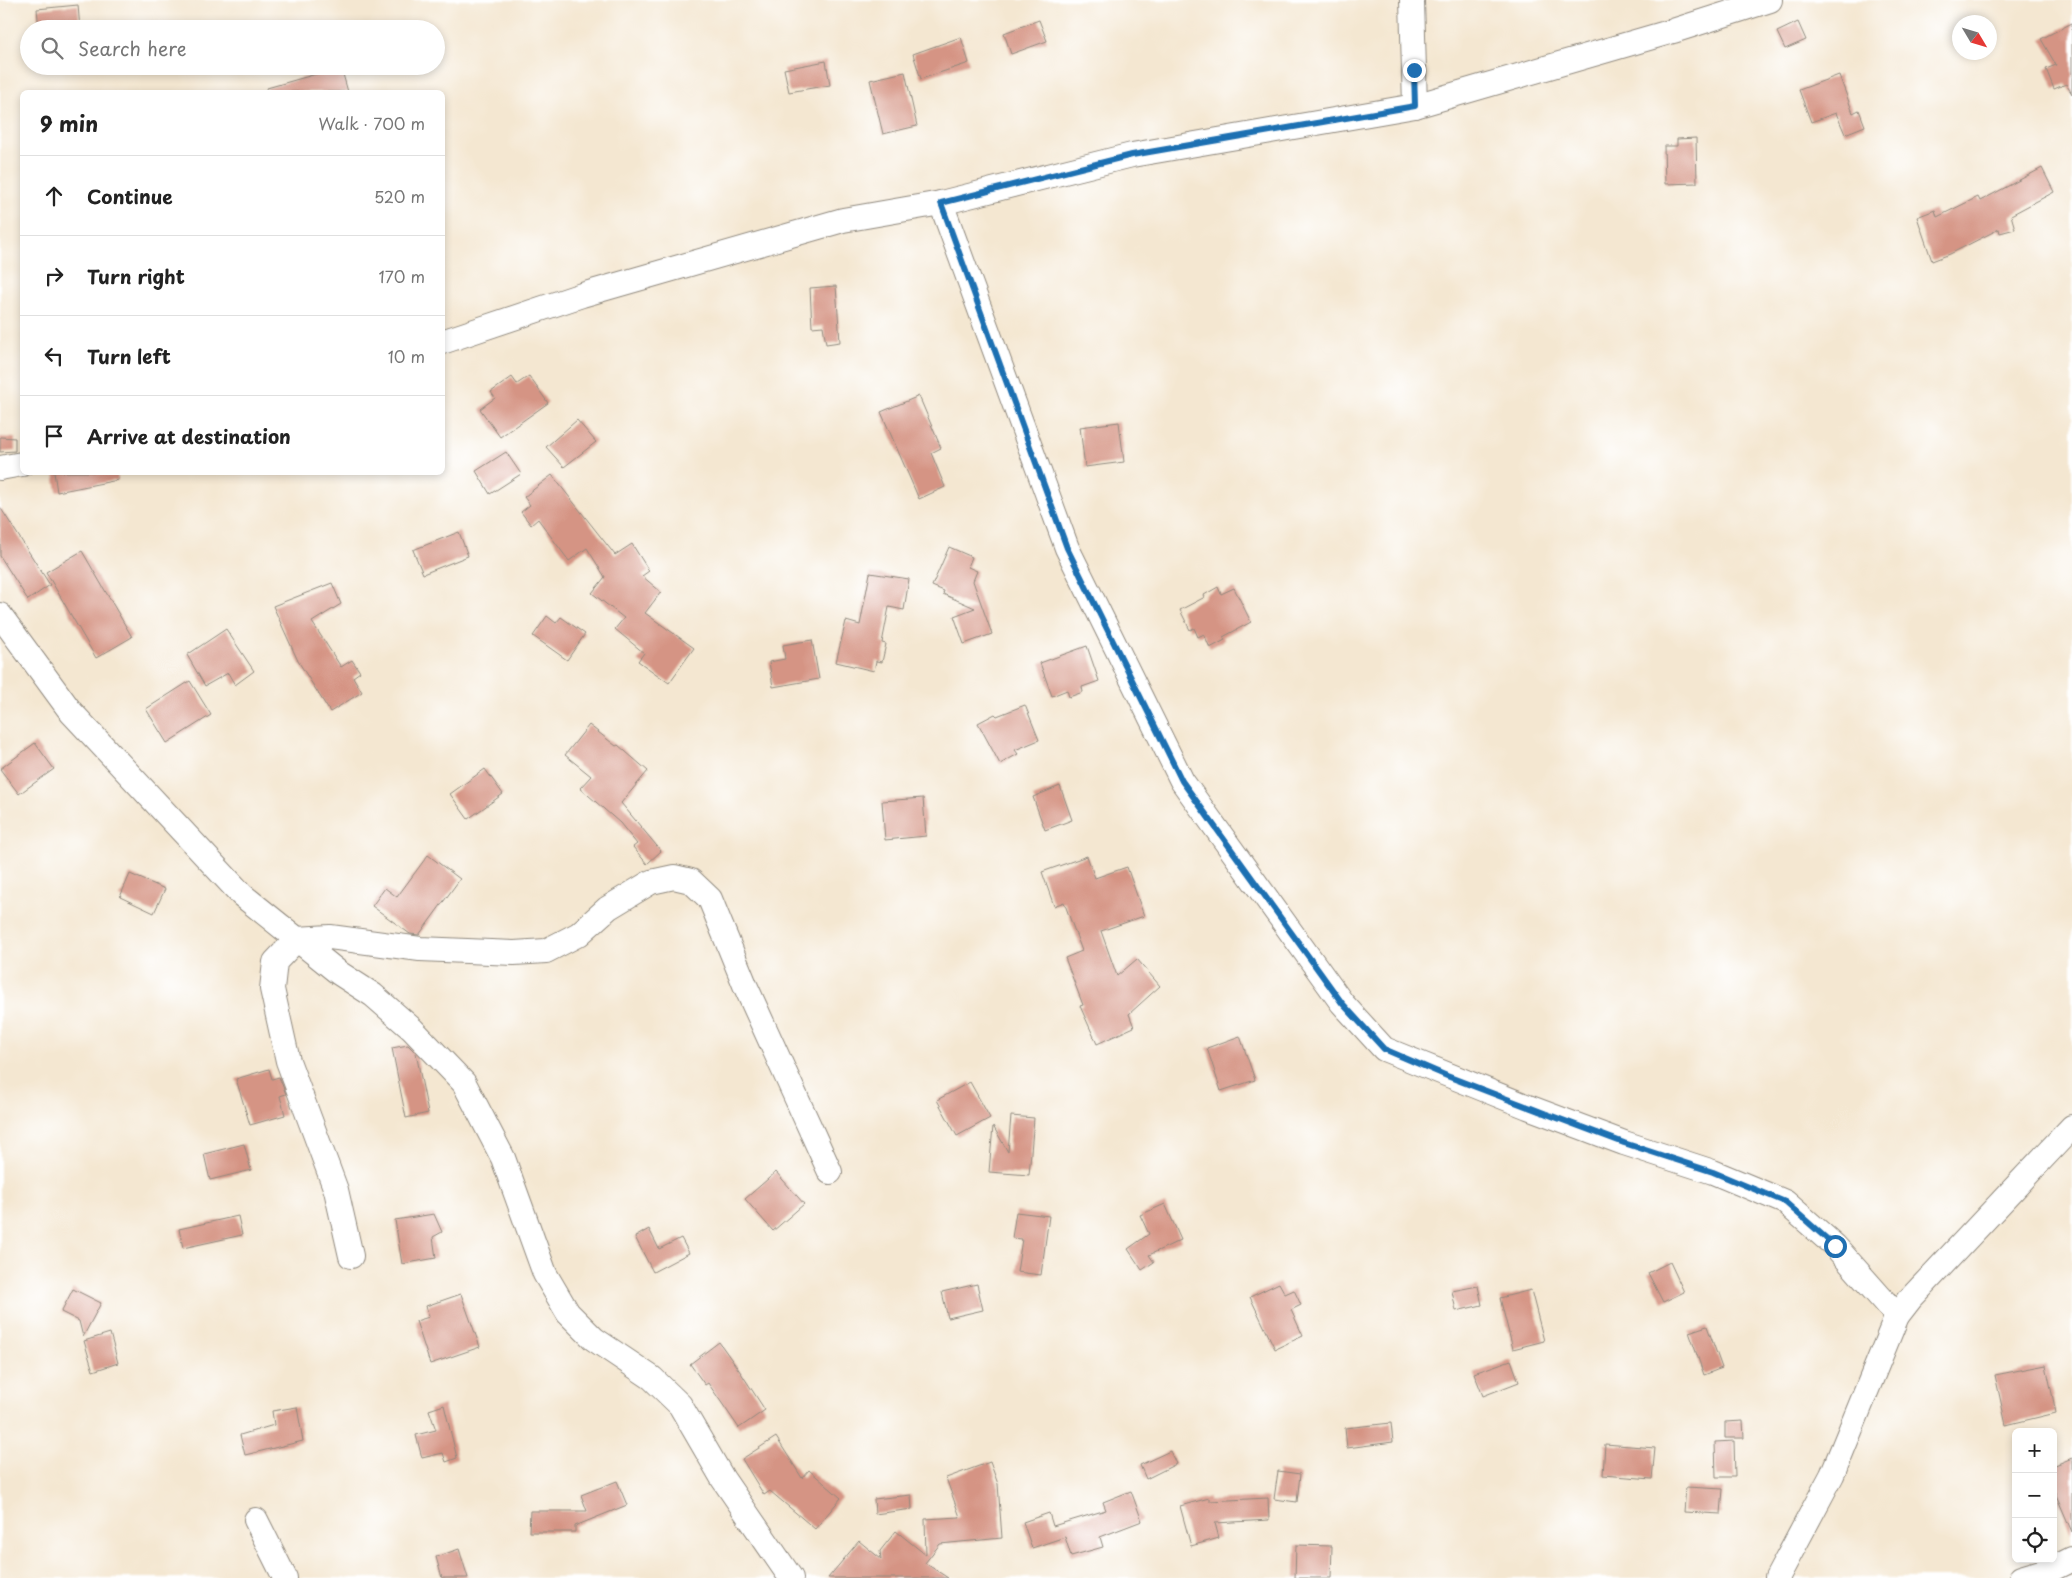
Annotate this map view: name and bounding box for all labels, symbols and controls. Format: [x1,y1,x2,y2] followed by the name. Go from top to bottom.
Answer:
[1952,15,1997,60] north arrow
[20,20,445,75] search box
[38,34,66,62] icon: search
[78,34,187,62] text: Search here
[1403,59,1426,82] route end
[40,107,98,139] text: 9 min
[318,111,425,135] text: Walk · 700 m
[40,182,68,210] icon: ahead
[87,182,173,210] text: Continue
[374,184,425,208] text: 520 m
[40,262,68,290] icon: right
[87,262,185,290] text: Turn right
[379,264,425,288] text: 170 m
[40,342,68,370] icon: left
[87,342,171,370] text: Turn left
[388,344,425,368] text: 10 m
[40,422,68,450] icon: arrive
[87,422,291,450] text: Arrive at destination
[1824,1235,1847,1258] route start
[2012,1428,2057,1563] map controls
[2012,1428,2057,1473] button: +
[2012,1473,2057,1518] button: −
[2012,1518,2057,1563] button: locate

